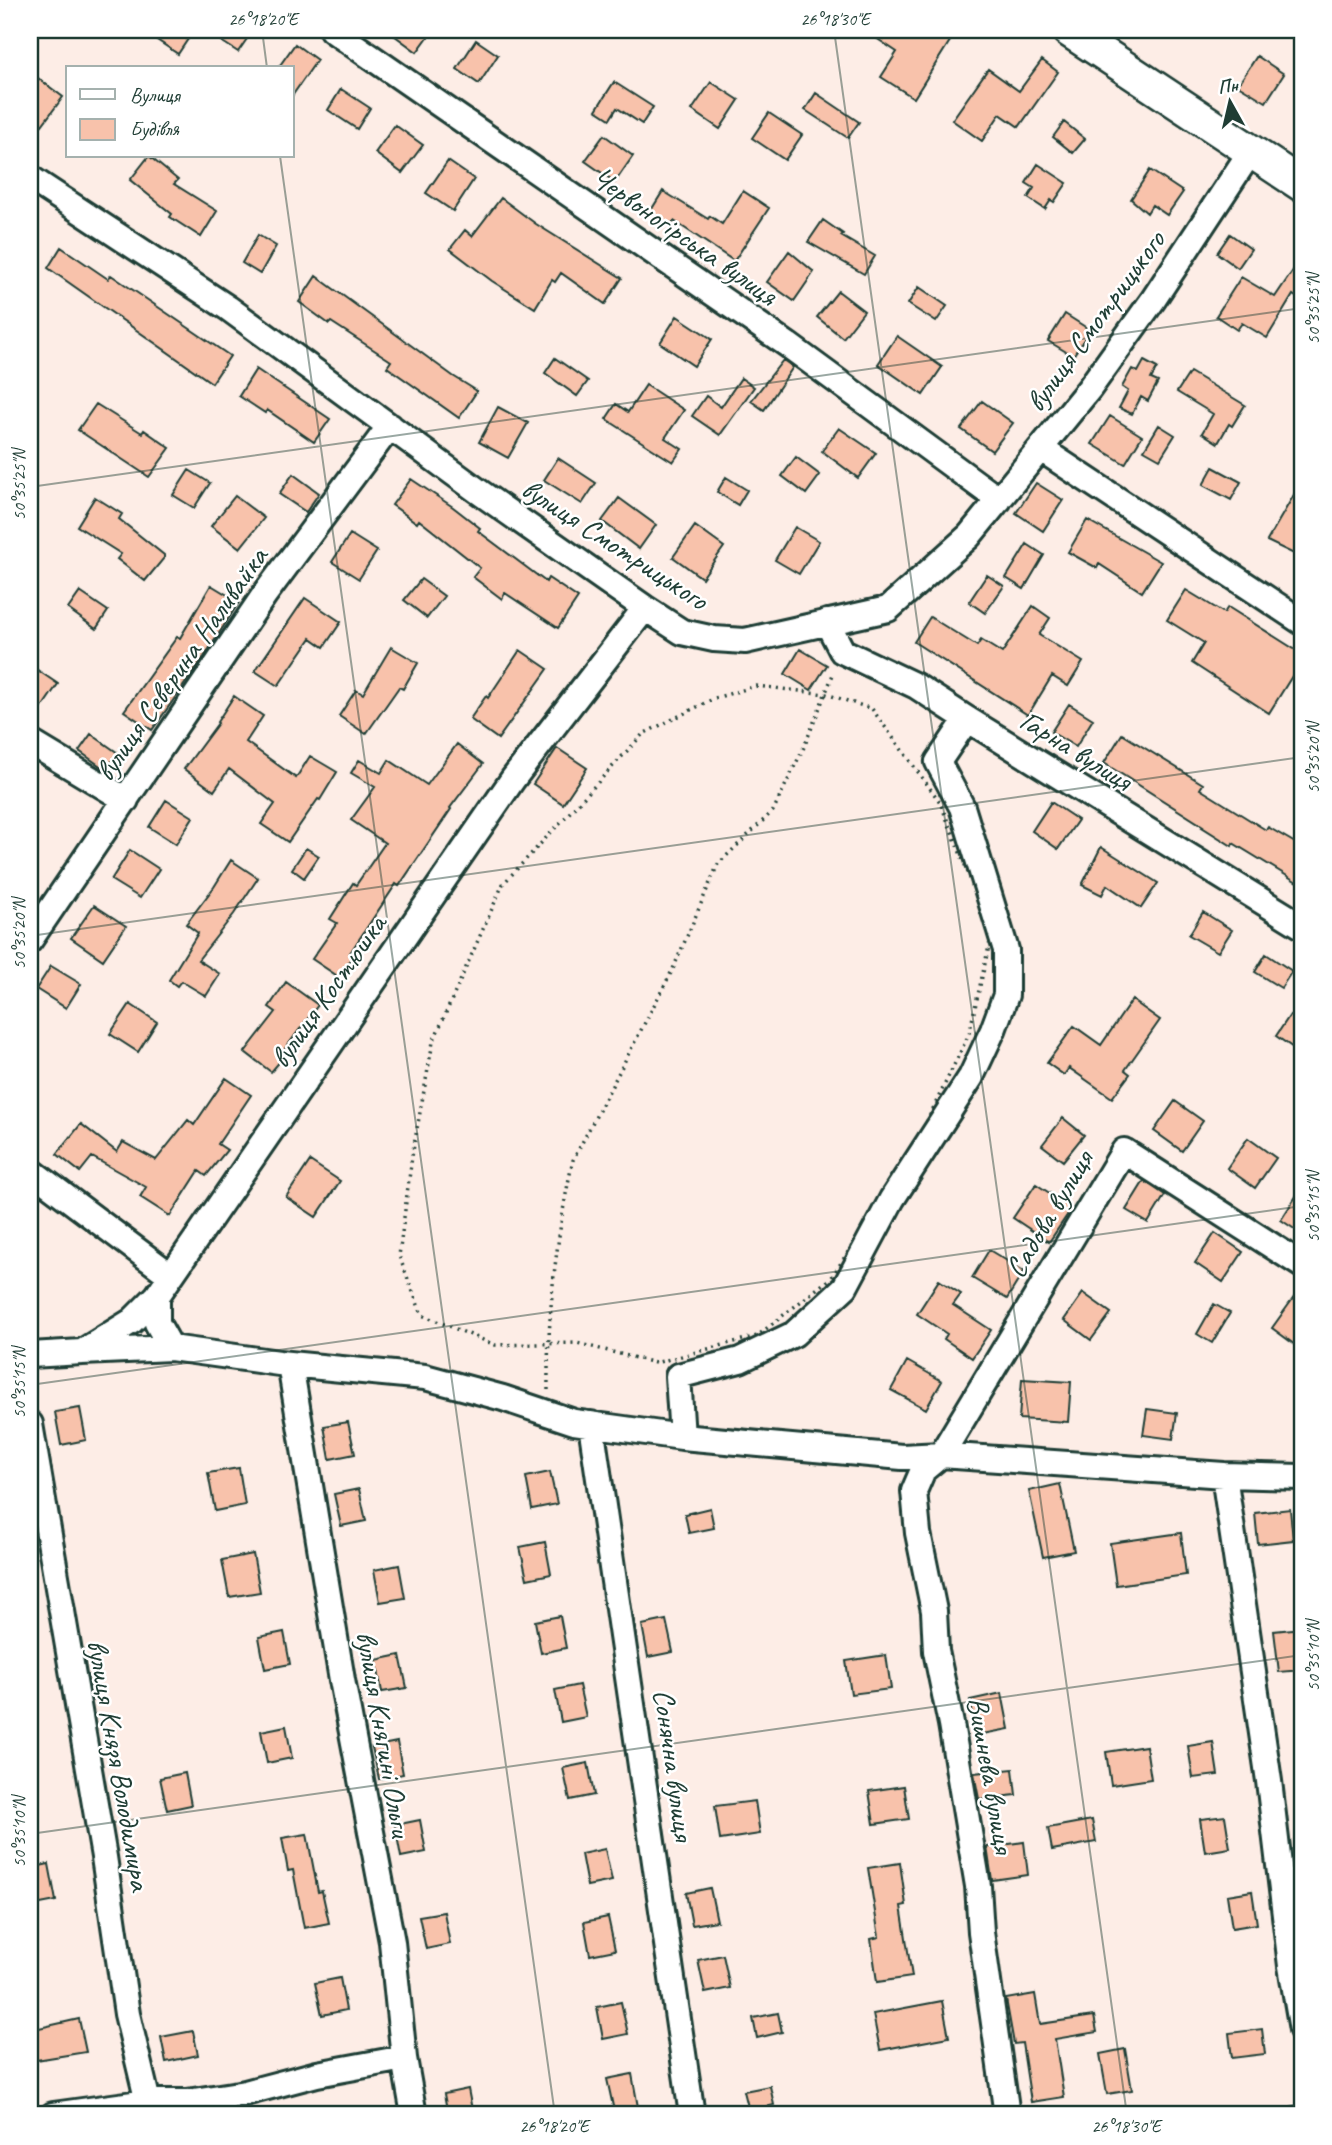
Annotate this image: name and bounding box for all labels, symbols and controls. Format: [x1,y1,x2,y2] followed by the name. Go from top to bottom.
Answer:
[228,8,300,30] text: 26°18'20"E
[800,8,872,30] text: 26°18'30"E
[66,66,294,158] legend
[1196,66,1266,136] north arrow
[1216,73,1241,99] text: Пн
[130,82,181,108] text: Вулиця
[130,116,180,142] text: Будівля
[585,158,786,315] street label: Червоногірська вулиця
[1016,222,1174,419] street label: вулиця Смотрицького
[1302,270,1324,344] text: 50°35'25"N
[8,446,30,520] text: 50°35'25"N
[515,470,717,619] street label: вулиця Смотрицького
[86,538,277,788] street label: вулиця Северина Наливайка
[1013,701,1141,801] street label: Гарна вулиця
[1302,719,1324,793] text: 50°35'20"N
[8,895,30,969] text: 50°35'20"N
[261,905,396,1075] street label: вулиця Костюшка
[996,1141,1103,1285] street label: Садова вулиця
[1302,1168,1324,1242] text: 50°35'15"N
[8,1344,30,1418] text: 50°35'15"N
[1302,1617,1324,1691] text: 50°35'10"N
[347,1628,421,1842] street label: вулиця Княгині Ольги
[78,1637,160,1895] street label: вулиця Князя Володимира
[645,1687,704,1846] street label: Сонячна вулиця
[959,1694,1024,1859] street label: Вишнева вулиця
[8,1793,30,1867] text: 50°35'10"N
[519,2115,591,2137] text: 26°18'20"E
[1091,2115,1163,2137] text: 26°18'30"E

